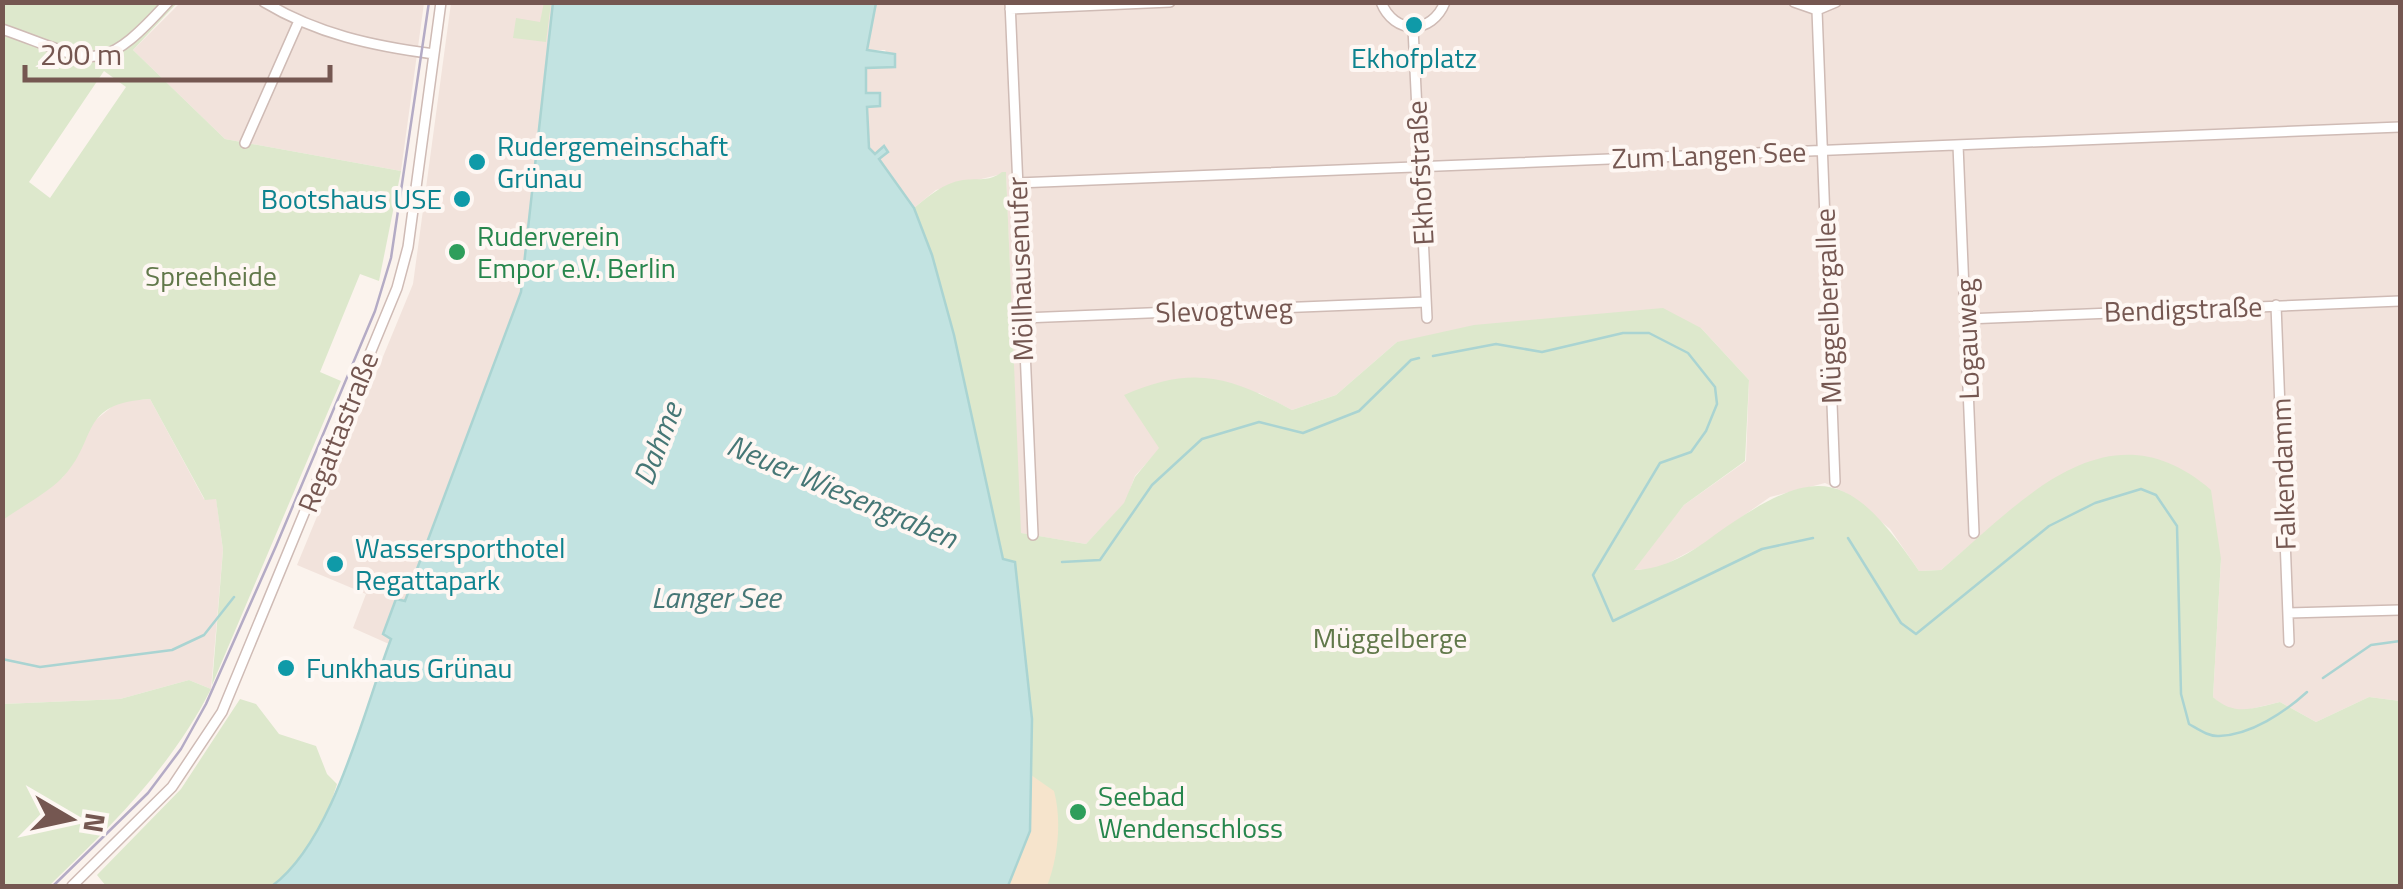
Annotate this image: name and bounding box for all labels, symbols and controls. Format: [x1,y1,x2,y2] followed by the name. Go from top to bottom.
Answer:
[1403,14,1425,36] marker: Ekhofplatz
[25,20,330,82] scale bar
[40,31,122,77] text: 200 m
[1351,36,1477,79] place label: Ekhofplatz
[1394,100,1445,246] street label: Ekhofstraße
[497,124,728,199] place label: Rudergemeinschaft Grünau
[1611,130,1807,179] street label: Zum Langen See
[466,151,488,173] marker: Rudergemeinschaft Grünau
[995,176,1044,362] street label: Möllhausenufer
[261,177,442,220] place label: Bootshaus USE
[451,188,473,210] marker: Bootshaus USE
[1803,207,1852,405] street label: Müggelbergallee
[477,214,676,289] place label: Ruderverein Empor e.V. Berlin
[446,241,468,263] marker: Ruderverein Empor e.V. Berlin
[145,254,277,297] park label: Spreeheide
[1943,278,1990,400] street label: Logauweg
[2103,284,2263,333] street label: Bendigstraße
[1155,286,1293,333] street label: Slevogtweg
[286,345,389,519] street label: Regattastraße
[620,394,695,492] water label: Dahme
[2258,397,2307,551] street label: Falkendamm
[720,422,966,561] water label: Neuer Wiesengraben
[355,526,566,601] place label: Wassersporthotel Regattapark
[324,553,346,575] marker: Wassersporthotel Regattapark
[651,574,783,620] water label: Langer See
[1313,616,1467,659] park label: Müggelberge
[306,646,512,689] place label: Funkhaus Grünau
[275,657,297,679] marker: Funkhaus Grünau
[20,769,120,869] north arrow
[1098,774,1283,849] place label: Seebad Wendenschloss
[1067,801,1089,823] marker: Seebad Wendenschloss
[72,810,118,836] text: N

